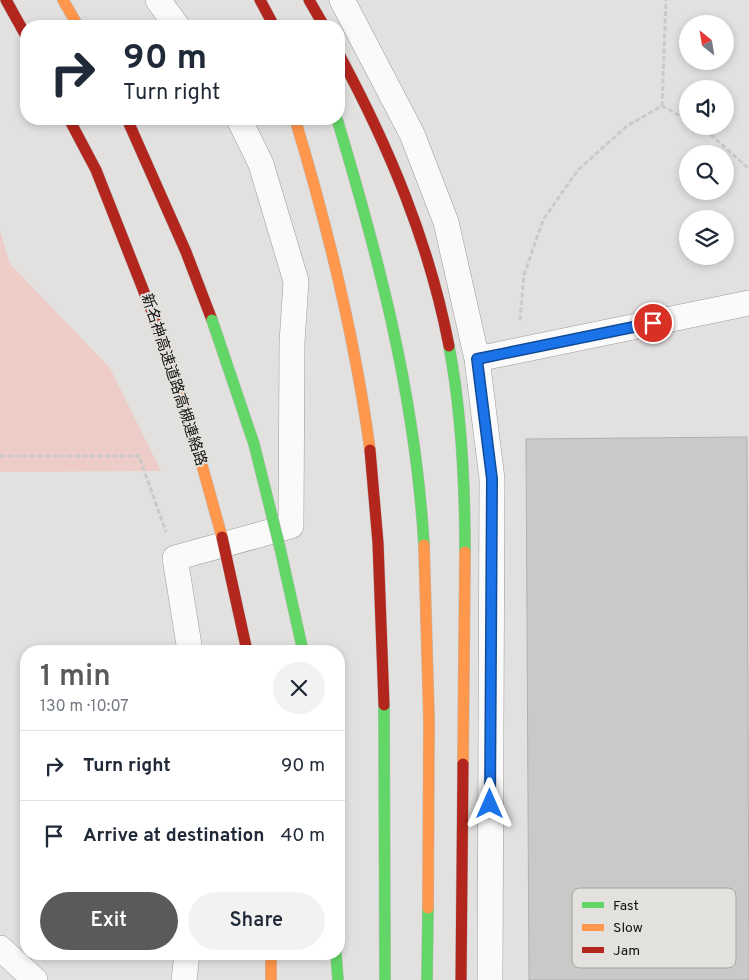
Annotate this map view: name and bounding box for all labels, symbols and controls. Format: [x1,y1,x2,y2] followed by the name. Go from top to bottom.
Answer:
[679,15,734,70] north arrow
[679,15,734,265] map controls
[123,37,207,81] text: 90 m
[40,40,105,105] icon: right
[123,80,220,107] text: Turn right
[679,80,734,135] button: sound
[679,145,734,200] button: search
[679,210,734,265] button: layers
[136,291,210,469] street label: 新名神高速道路高槻連絡路
[632,302,674,344] pin
[639,309,667,337] icon: arrive
[40,659,111,696] text: 1 min
[273,662,325,714] button: close
[40,697,129,717] text: 130 m · 10:07
[40,752,68,780] icon: right
[83,754,171,778] text: Turn right
[281,754,325,778] text: 90 m
[463,777,515,829] position arrow
[40,822,68,850] icon: arrive
[83,824,264,848] text: Arrive at destination
[280,824,325,848] text: 40 m
[572,888,736,968] legend
[40,892,178,950] button: Exit
[188,892,325,950] button: Share
[613,898,639,915] text: Fast
[613,920,643,937] text: Slow
[613,943,640,960] text: Jam

